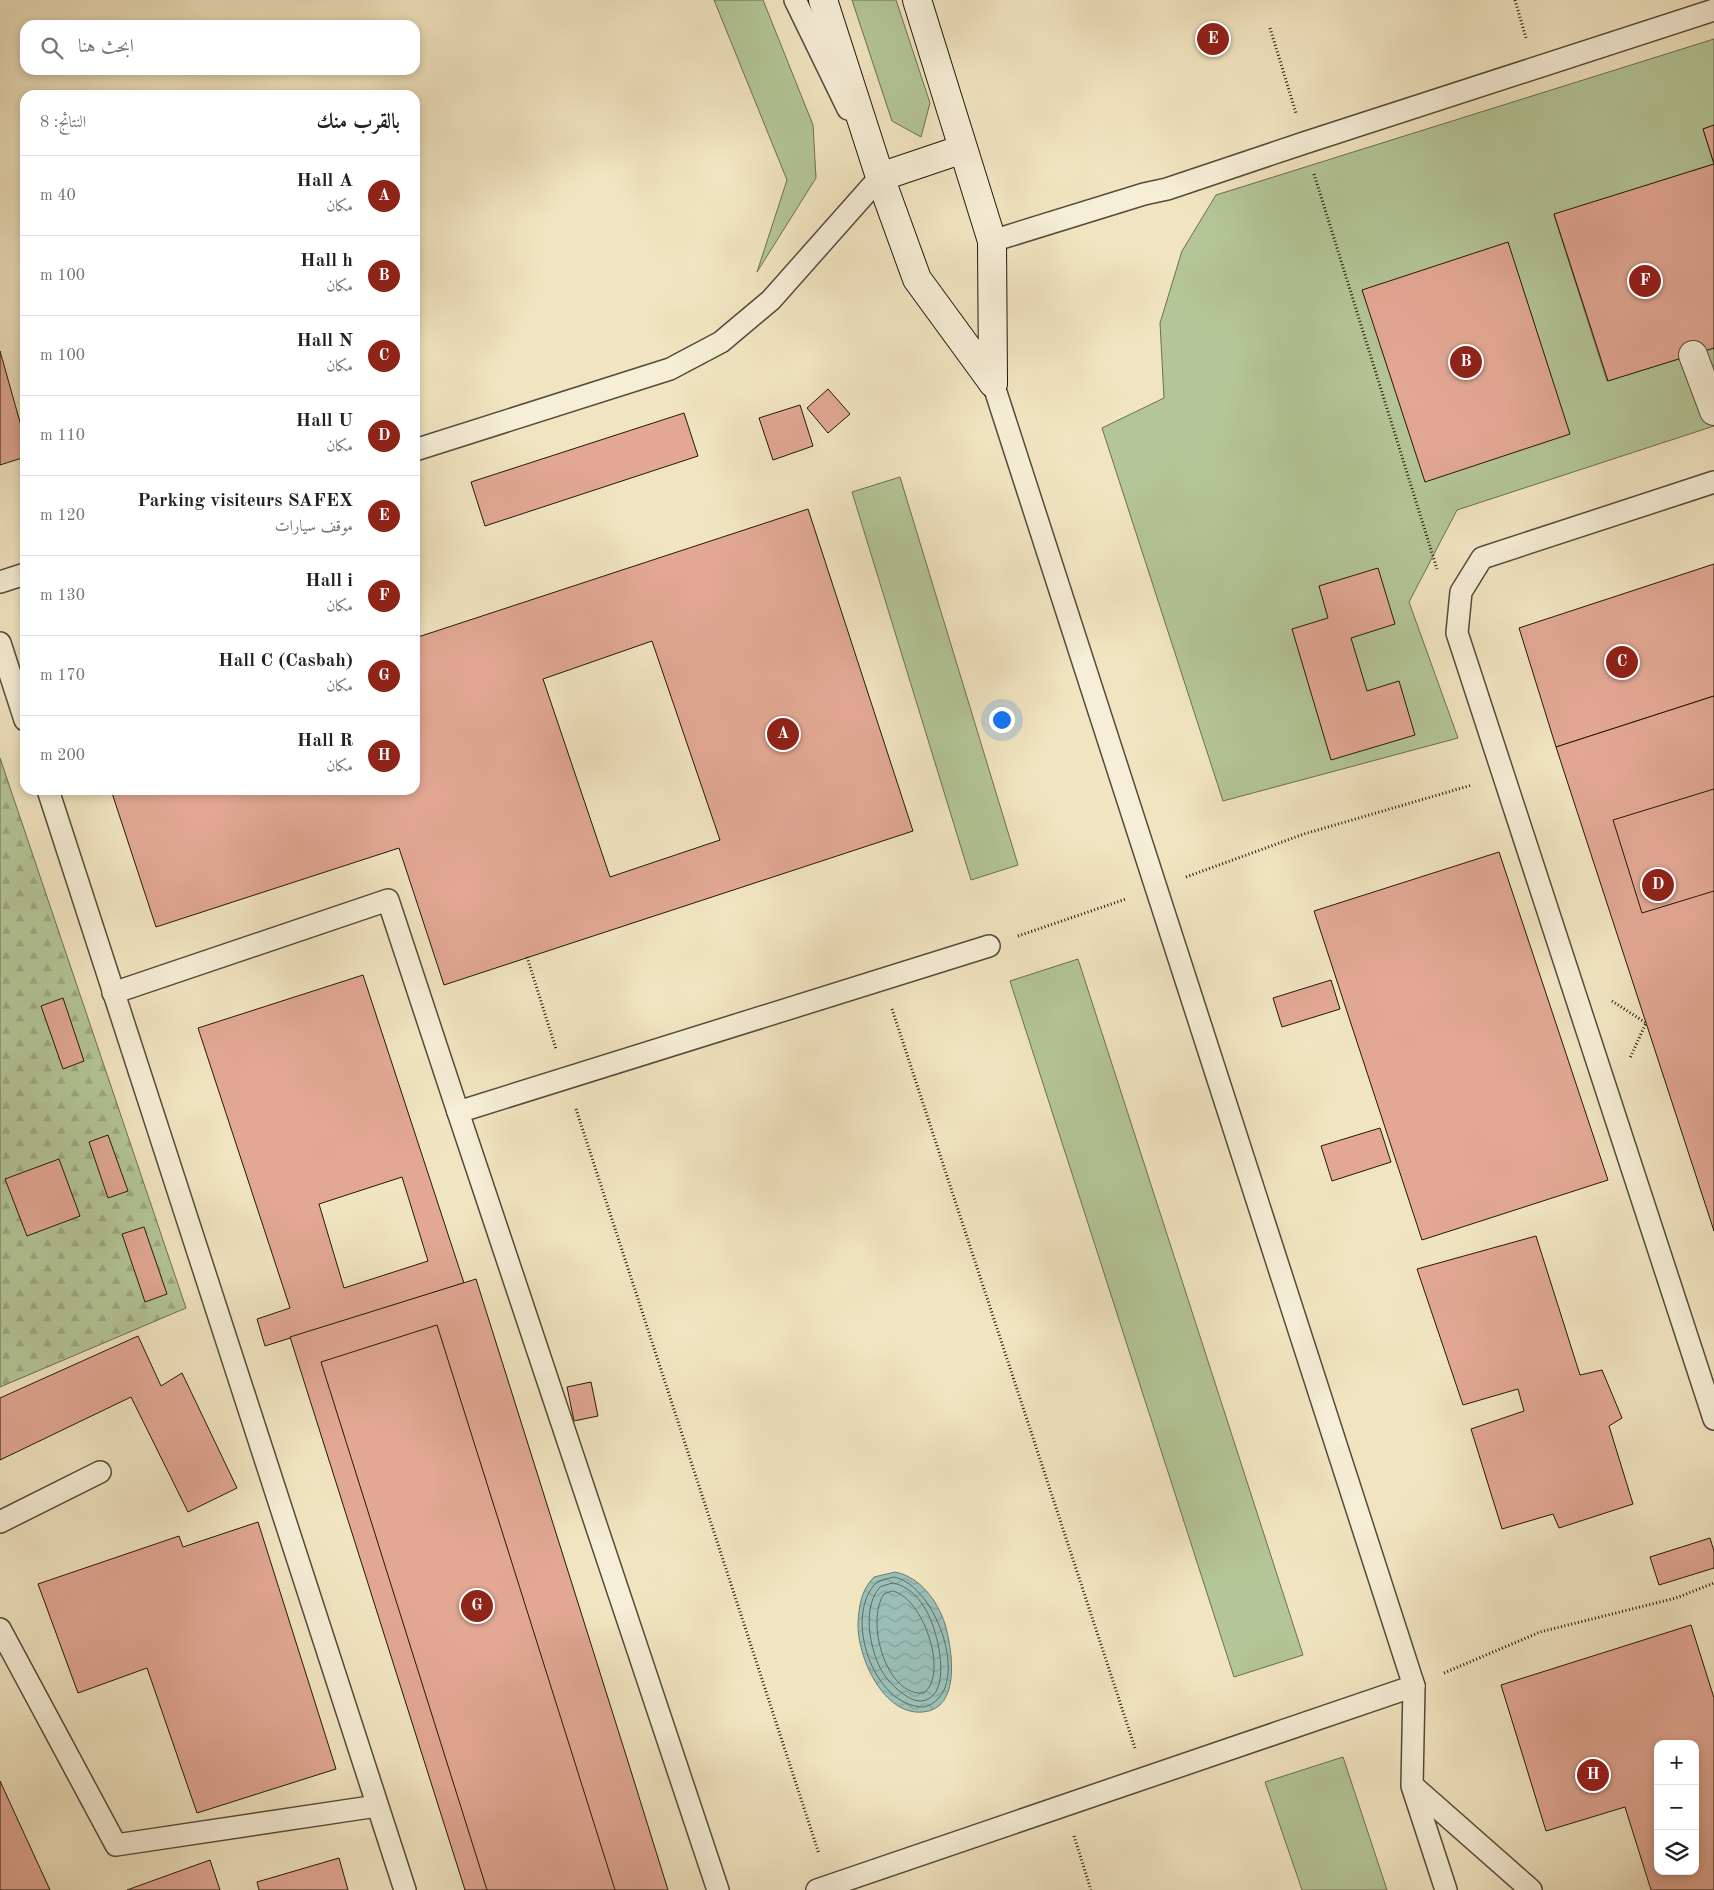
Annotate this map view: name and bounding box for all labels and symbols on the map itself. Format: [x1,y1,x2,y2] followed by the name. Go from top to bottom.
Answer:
[1197,20,1229,58] pin: E
[1629,262,1661,300] pin: F
[1450,343,1482,381] pin: B
[1606,643,1638,681] pin: C
[989,707,1015,733] your location
[767,715,799,753] pin: A
[1642,866,1674,904] pin: D
[461,1587,493,1625] pin: G
[1577,1756,1609,1794] pin: H

